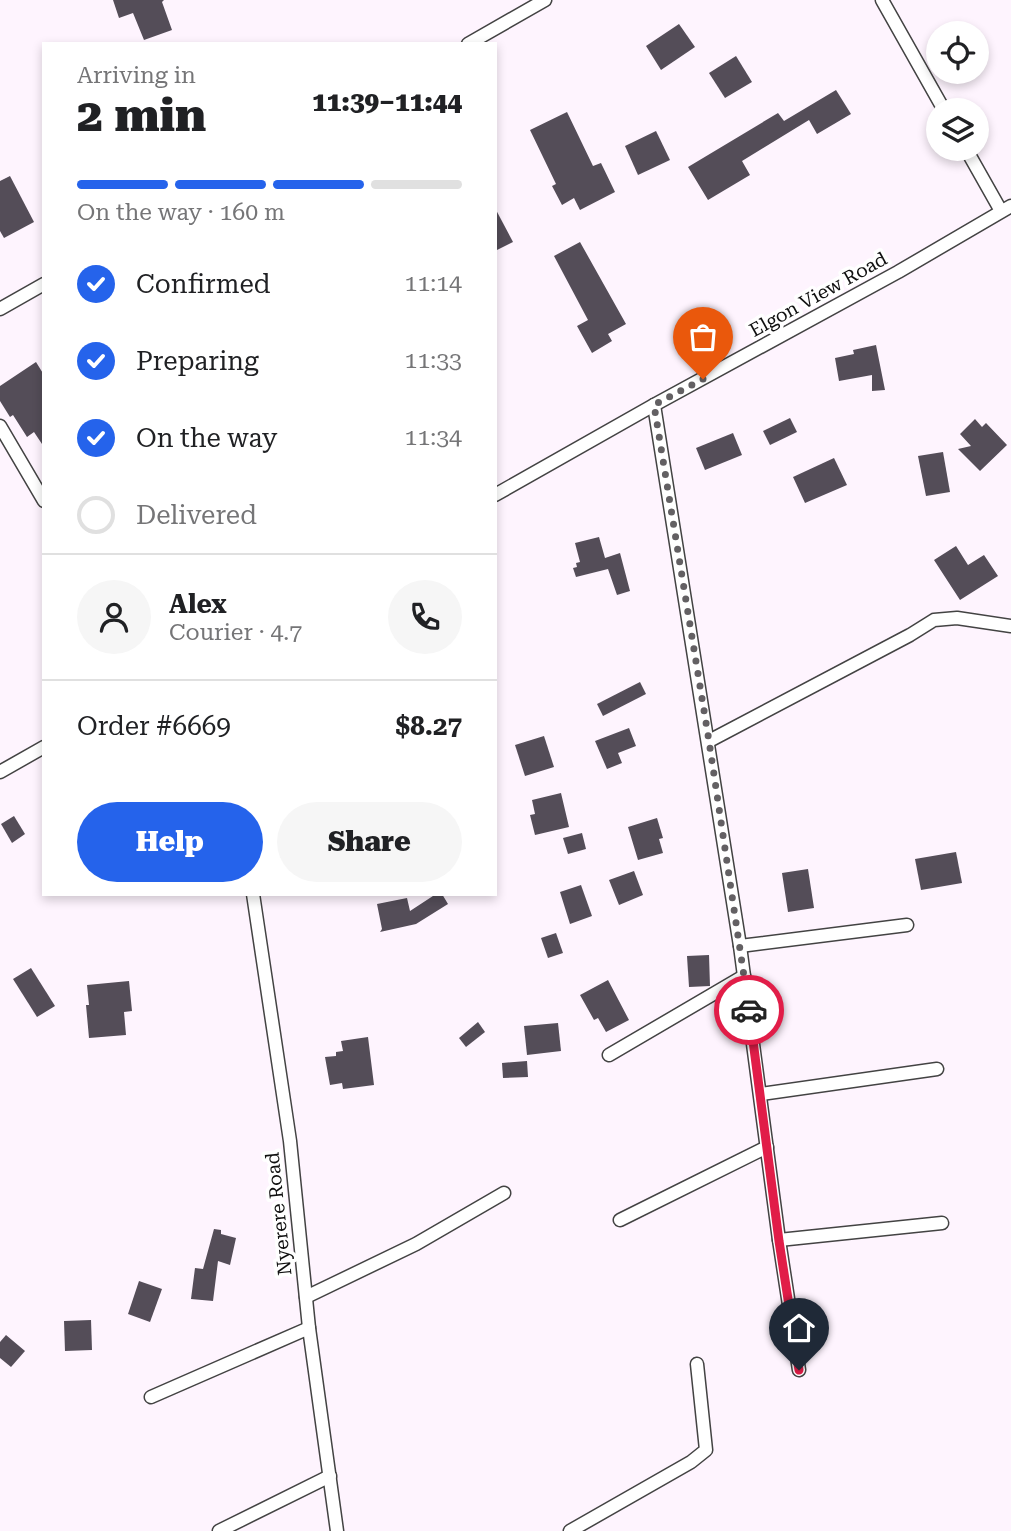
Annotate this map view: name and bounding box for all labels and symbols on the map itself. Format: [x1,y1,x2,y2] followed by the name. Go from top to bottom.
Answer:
[745,247,891,342] street label: Elgon View Road
[673,307,733,379] pin
[714,975,784,1045] courier
[261,1151,296,1277] street label: Nyerere Road
[769,1298,829,1370] pin

